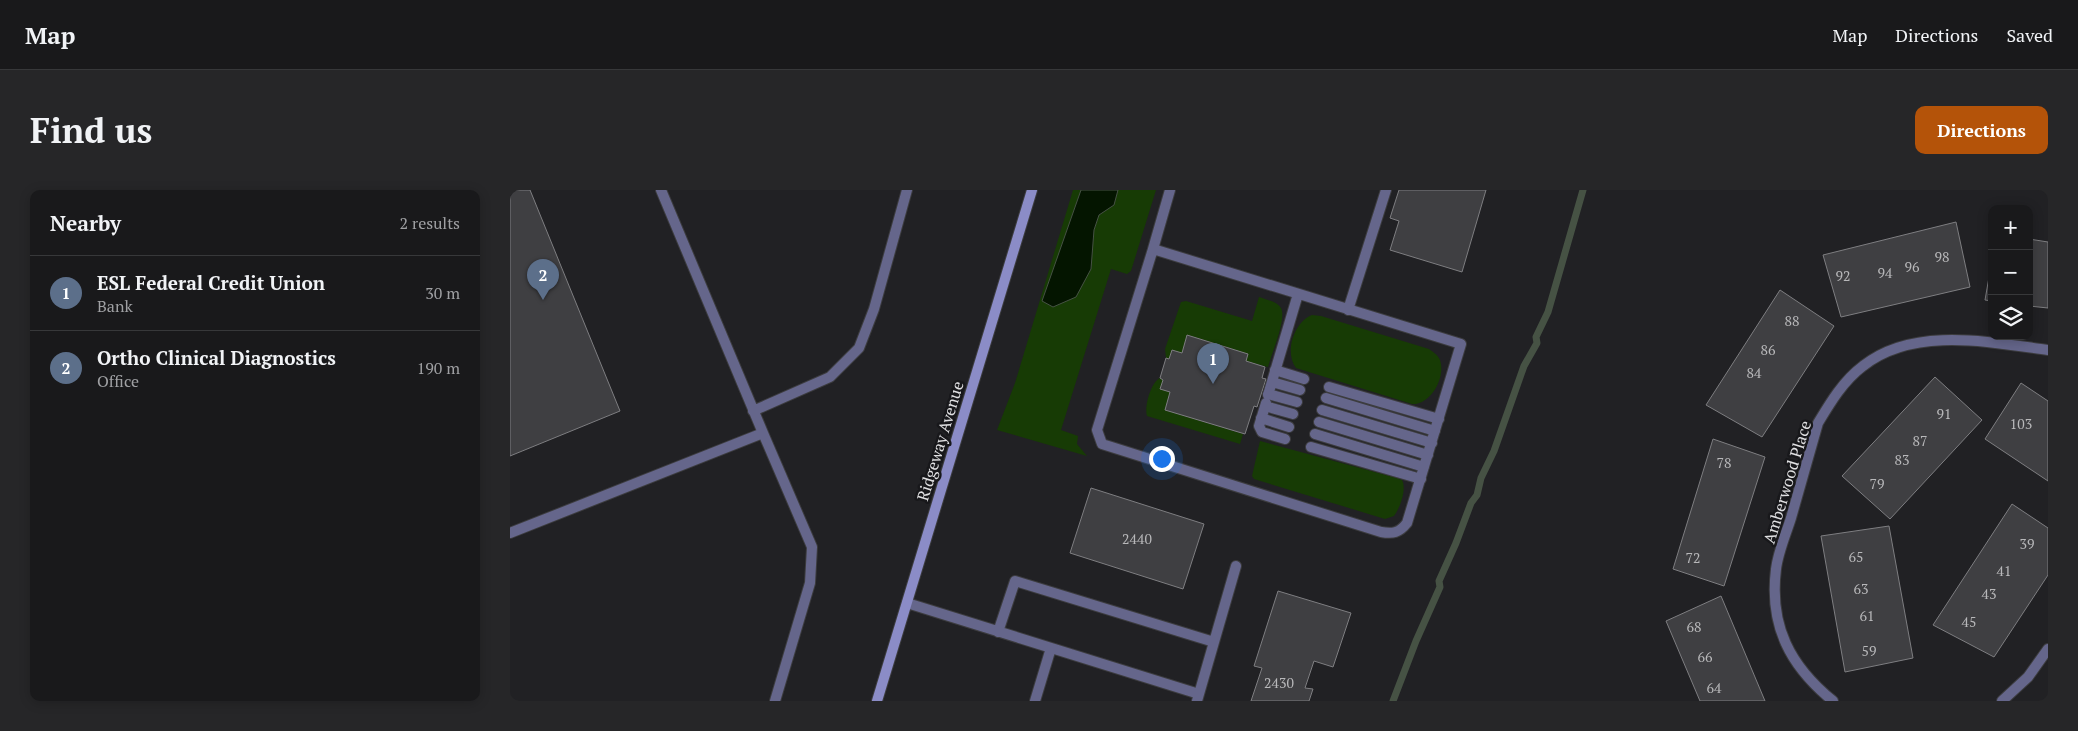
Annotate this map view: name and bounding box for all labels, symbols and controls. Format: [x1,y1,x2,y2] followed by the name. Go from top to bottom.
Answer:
[25,19,75,51] text: Map
[1832,23,1867,47] text: Map
[1895,23,1978,47] text: Directions
[2006,23,2053,47] text: Saved
[1915,106,2048,154] button: Directions
[30,107,152,153] text: Find us
[1988,205,2033,340] map controls
[1988,205,2033,250] button: +
[50,209,121,237] text: Nearby
[400,212,460,234] text: 2 results
[1935,247,1949,266] house number: 98
[1988,250,2033,295] button: −
[1905,257,1920,276] house number: 96
[527,259,559,300] pin: 2
[1878,263,1893,282] house number: 94
[1836,266,1850,285] house number: 92
[97,270,325,295] text: ESL Federal Credit Union
[61,282,71,304] text: 1
[425,282,460,304] text: 30 m
[97,295,133,317] text: Bank
[1988,295,2033,340] button: layers
[1785,311,1799,330] house number: 88
[1761,340,1776,359] house number: 86
[1197,343,1229,384] pin: 1
[97,345,336,370] text: Ortho Clinical Diagnostics
[61,357,71,379] text: 2
[417,357,460,379] text: 190 m
[1747,363,1762,382] house number: 84
[97,370,139,392] text: Office
[911,378,969,504] street label: Ridgeway Avenue
[1937,404,1951,423] house number: 91
[2010,414,2032,433] house number: 103
[1758,418,1816,546] street label: Amberwood Place
[1913,431,1927,450] house number: 87
[1149,446,1175,472] your location
[1895,450,1909,469] house number: 83
[1717,453,1731,472] house number: 78
[1870,474,1884,493] house number: 79
[1122,529,1152,548] house number: 2440
[2020,534,2034,553] house number: 39
[1849,547,1863,566] house number: 65
[1686,548,1700,567] house number: 72
[1997,561,2011,580] house number: 41
[1854,579,1868,598] house number: 63
[1982,584,1996,603] house number: 43
[1860,606,1874,625] house number: 61
[1962,612,1976,631] house number: 45
[1687,617,1701,636] house number: 68
[1862,641,1876,660] house number: 59
[1698,647,1713,666] house number: 66
[1264,673,1294,692] house number: 2430
[1707,678,1722,697] house number: 64

